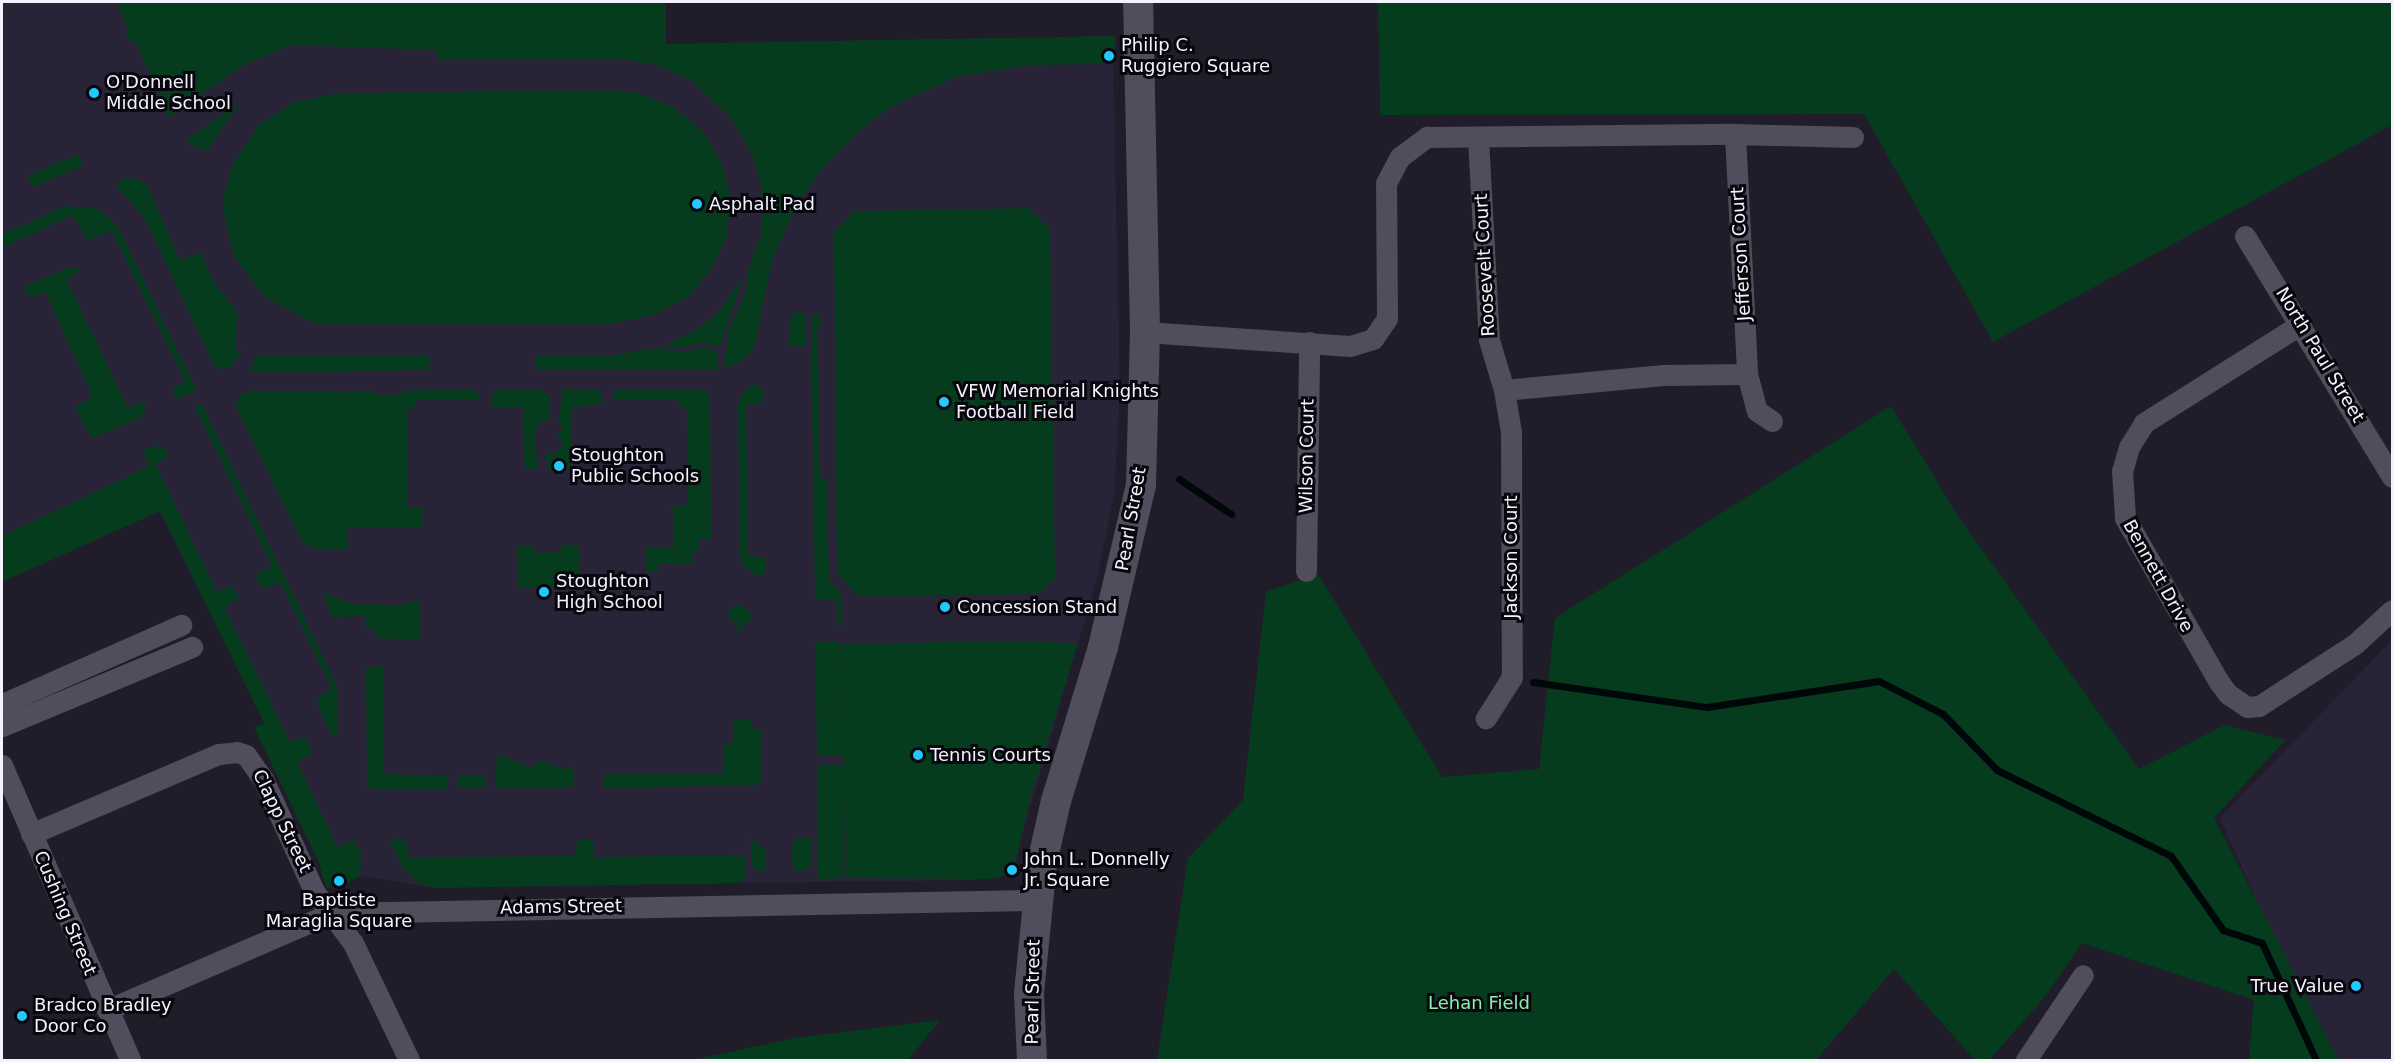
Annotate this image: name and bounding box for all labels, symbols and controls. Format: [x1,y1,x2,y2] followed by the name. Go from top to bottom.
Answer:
[1121,35,1270,78] place label: Philip C. Ruggiero Square
[1102,49,1116,63] marker: Philip C. Ruggiero Square
[106,72,231,115] place label: O'Donnell Middle School
[87,86,101,100] marker: O'Donnell Middle School
[1727,186,1755,322] street label: Jefferson Court
[709,193,815,215] place label: Asphalt Pad
[1470,193,1500,337] street label: Roosevelt Court
[690,197,704,211] marker: Asphalt Pad
[2271,283,2369,427] street label: North Paul Street
[956,381,1159,424] place label: VFW Memorial Knights Football Field
[937,395,951,409] marker: VFW Memorial Knights Football Field
[1295,399,1319,513] street label: Wilson Court
[571,445,699,488] place label: Stoughton Public Schools
[552,459,566,473] marker: Stoughton Public Schools
[1111,465,1151,573] street label: Pearl Street
[1500,495,1522,619] street label: Jackson Court
[2118,516,2198,636] street label: Bennett Drive
[556,571,663,614] place label: Stoughton High School
[537,585,551,599] marker: Stoughton High School
[957,596,1117,618] place label: Concession Stand
[938,600,952,614] marker: Concession Stand
[930,744,1051,766] place label: Tennis Courts
[911,748,925,762] marker: Tennis Courts
[248,766,316,876] street label: Clapp Street
[29,848,101,978] street label: Cushing Street
[1024,849,1170,892] place label: John L. Donnelly Jr. Square
[1005,863,1019,877] marker: John L. Donnelly Jr. Square
[332,874,346,888] marker: Baptiste Maraglia Square
[266,890,412,932] place label: Baptiste Maraglia Square
[500,895,622,919] street label: Adams Street
[1021,939,1045,1045] street label: Pearl Street
[2251,975,2344,997] place label: True Value
[2349,979,2363,993] marker: True Value
[1428,992,1530,1014] park label: Lehan Field
[34,995,172,1038] place label: Bradco Bradley Door Co
[15,1009,29,1023] marker: Bradco Bradley Door Co

